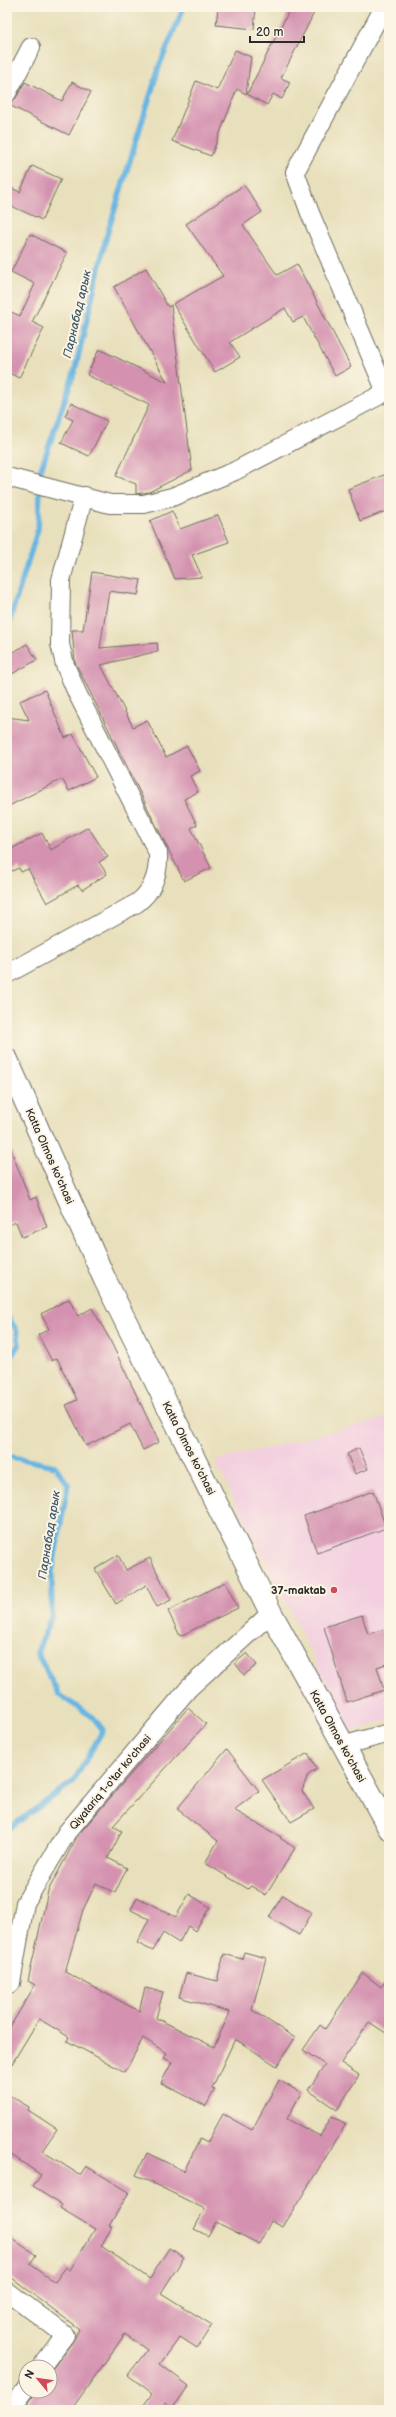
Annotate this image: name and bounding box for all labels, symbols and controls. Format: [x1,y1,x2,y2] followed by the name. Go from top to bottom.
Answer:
[250,18,304,44] scale bar
[256,25,283,40] text: 20 m
[60,268,95,360] water label: Парнабад арык
[23,1106,76,1206] street label: Katta Olmos ko'chasi
[159,1399,218,1497] street label: Katta Olmos ko'chasi
[35,1489,64,1581] water label: Парнабад арык
[271,1584,327,1597] place label: 37-maktab
[329,1585,339,1595] marker: 37-maktab
[307,1688,368,1785] street label: Katta Olmos ko'chasi
[67,1732,154,1832] street label: Qiyatariq 1-o'tar ko'chasi
[18,2359,58,2399] north arrow
[22,2368,37,2381] text: N

